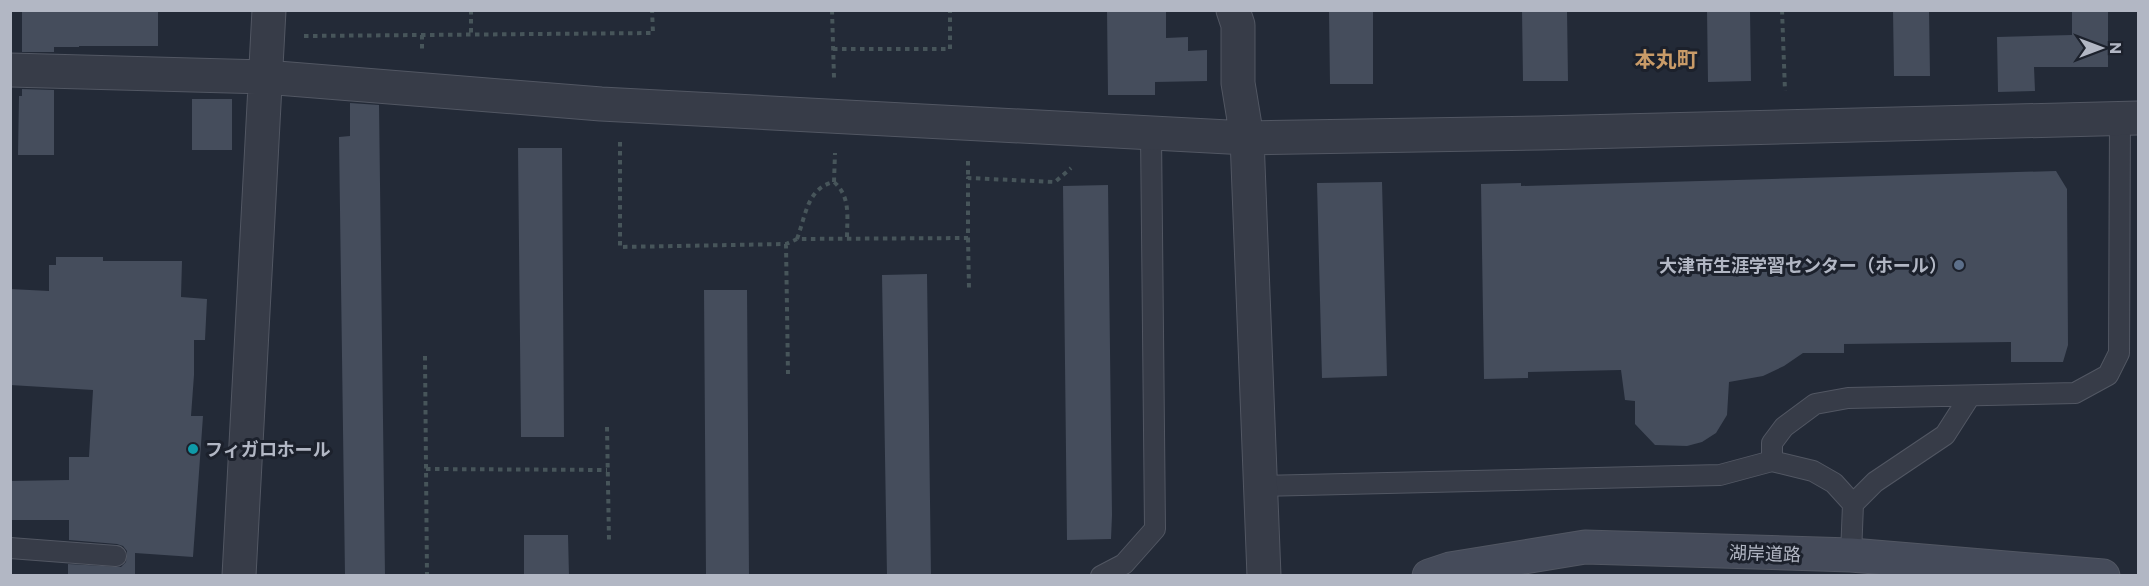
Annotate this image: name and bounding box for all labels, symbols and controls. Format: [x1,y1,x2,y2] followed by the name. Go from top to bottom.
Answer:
[2071,18,2131,78] north arrow
[2107,42,2126,54] text: N
[1635,46,1698,71] district label: 本丸町
[1659,254,1947,276] place label: 大津市生涯学習センター（ホール）
[1952,258,1966,272] marker: 大津市生涯学習センター（ホール）
[205,438,331,460] place label: フィガロホール
[186,442,200,456] marker: フィガロホール
[1729,541,1801,565] street label: 湖岸道路

